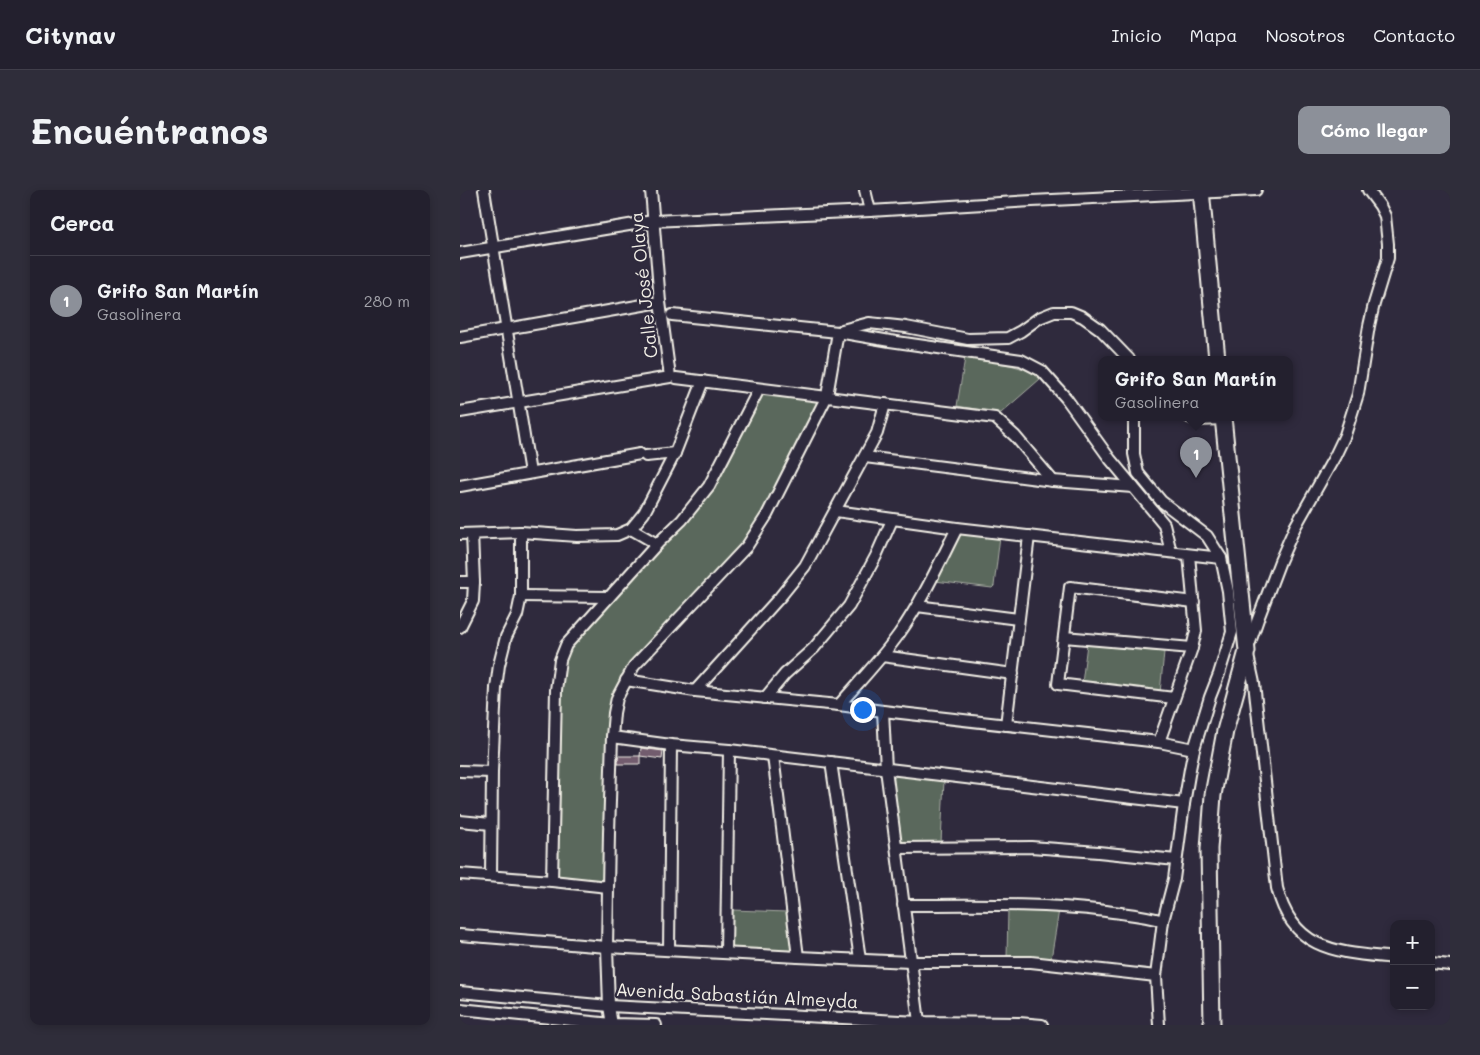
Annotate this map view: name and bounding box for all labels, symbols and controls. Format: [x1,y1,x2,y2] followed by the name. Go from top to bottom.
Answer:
[25,19,116,50] text: Citynav
[1111,23,1162,47] text: Inicio
[1190,23,1237,47] text: Mapa
[1265,23,1345,47] text: Nosotros
[1373,23,1455,47] text: Contacto
[1298,106,1450,154] button: Cómo llegar
[30,107,269,153] text: Encuéntranos
[50,209,115,236] text: Cerca
[623,211,663,359] street label: Calle José Olaya
[97,278,259,303] text: Grifo San Martín
[62,290,70,311] text: 1
[364,290,410,311] text: 280 m
[97,303,182,324] text: Gasolinera
[1098,356,1293,421] popup
[1115,366,1276,391] text: Grifo San Martín
[1115,391,1199,412] text: Gasolinera
[1180,437,1212,478] pin: 1
[850,697,876,723] your location
[1390,920,1435,1010] map controls
[1390,920,1435,965] button: +
[1390,965,1435,1010] button: −
[615,977,859,1013] street label: Avenida Sabastián Almeyda

